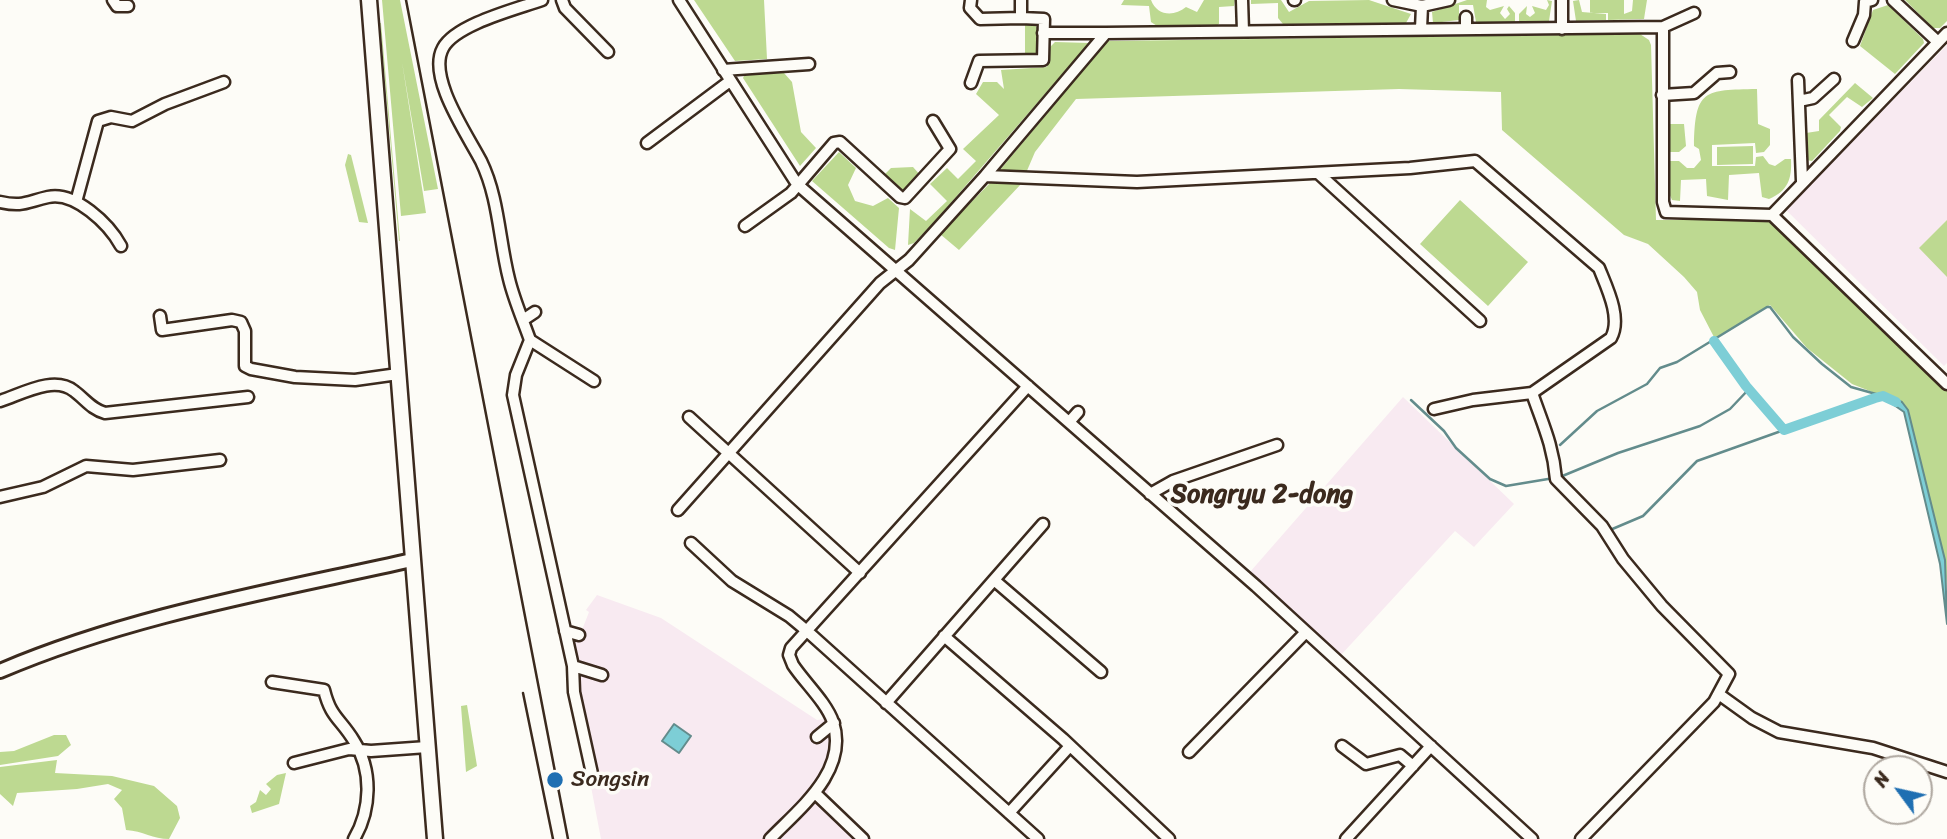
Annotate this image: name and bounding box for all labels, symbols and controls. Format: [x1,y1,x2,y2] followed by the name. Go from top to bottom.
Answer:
[1171,479,1353,511] district label: Songryu 2-dong
[1863,755,1933,825] north arrow
[1864,765,1899,794] text: N
[571,766,649,794] place label: Songsin
[545,770,565,790] marker: Songsin

